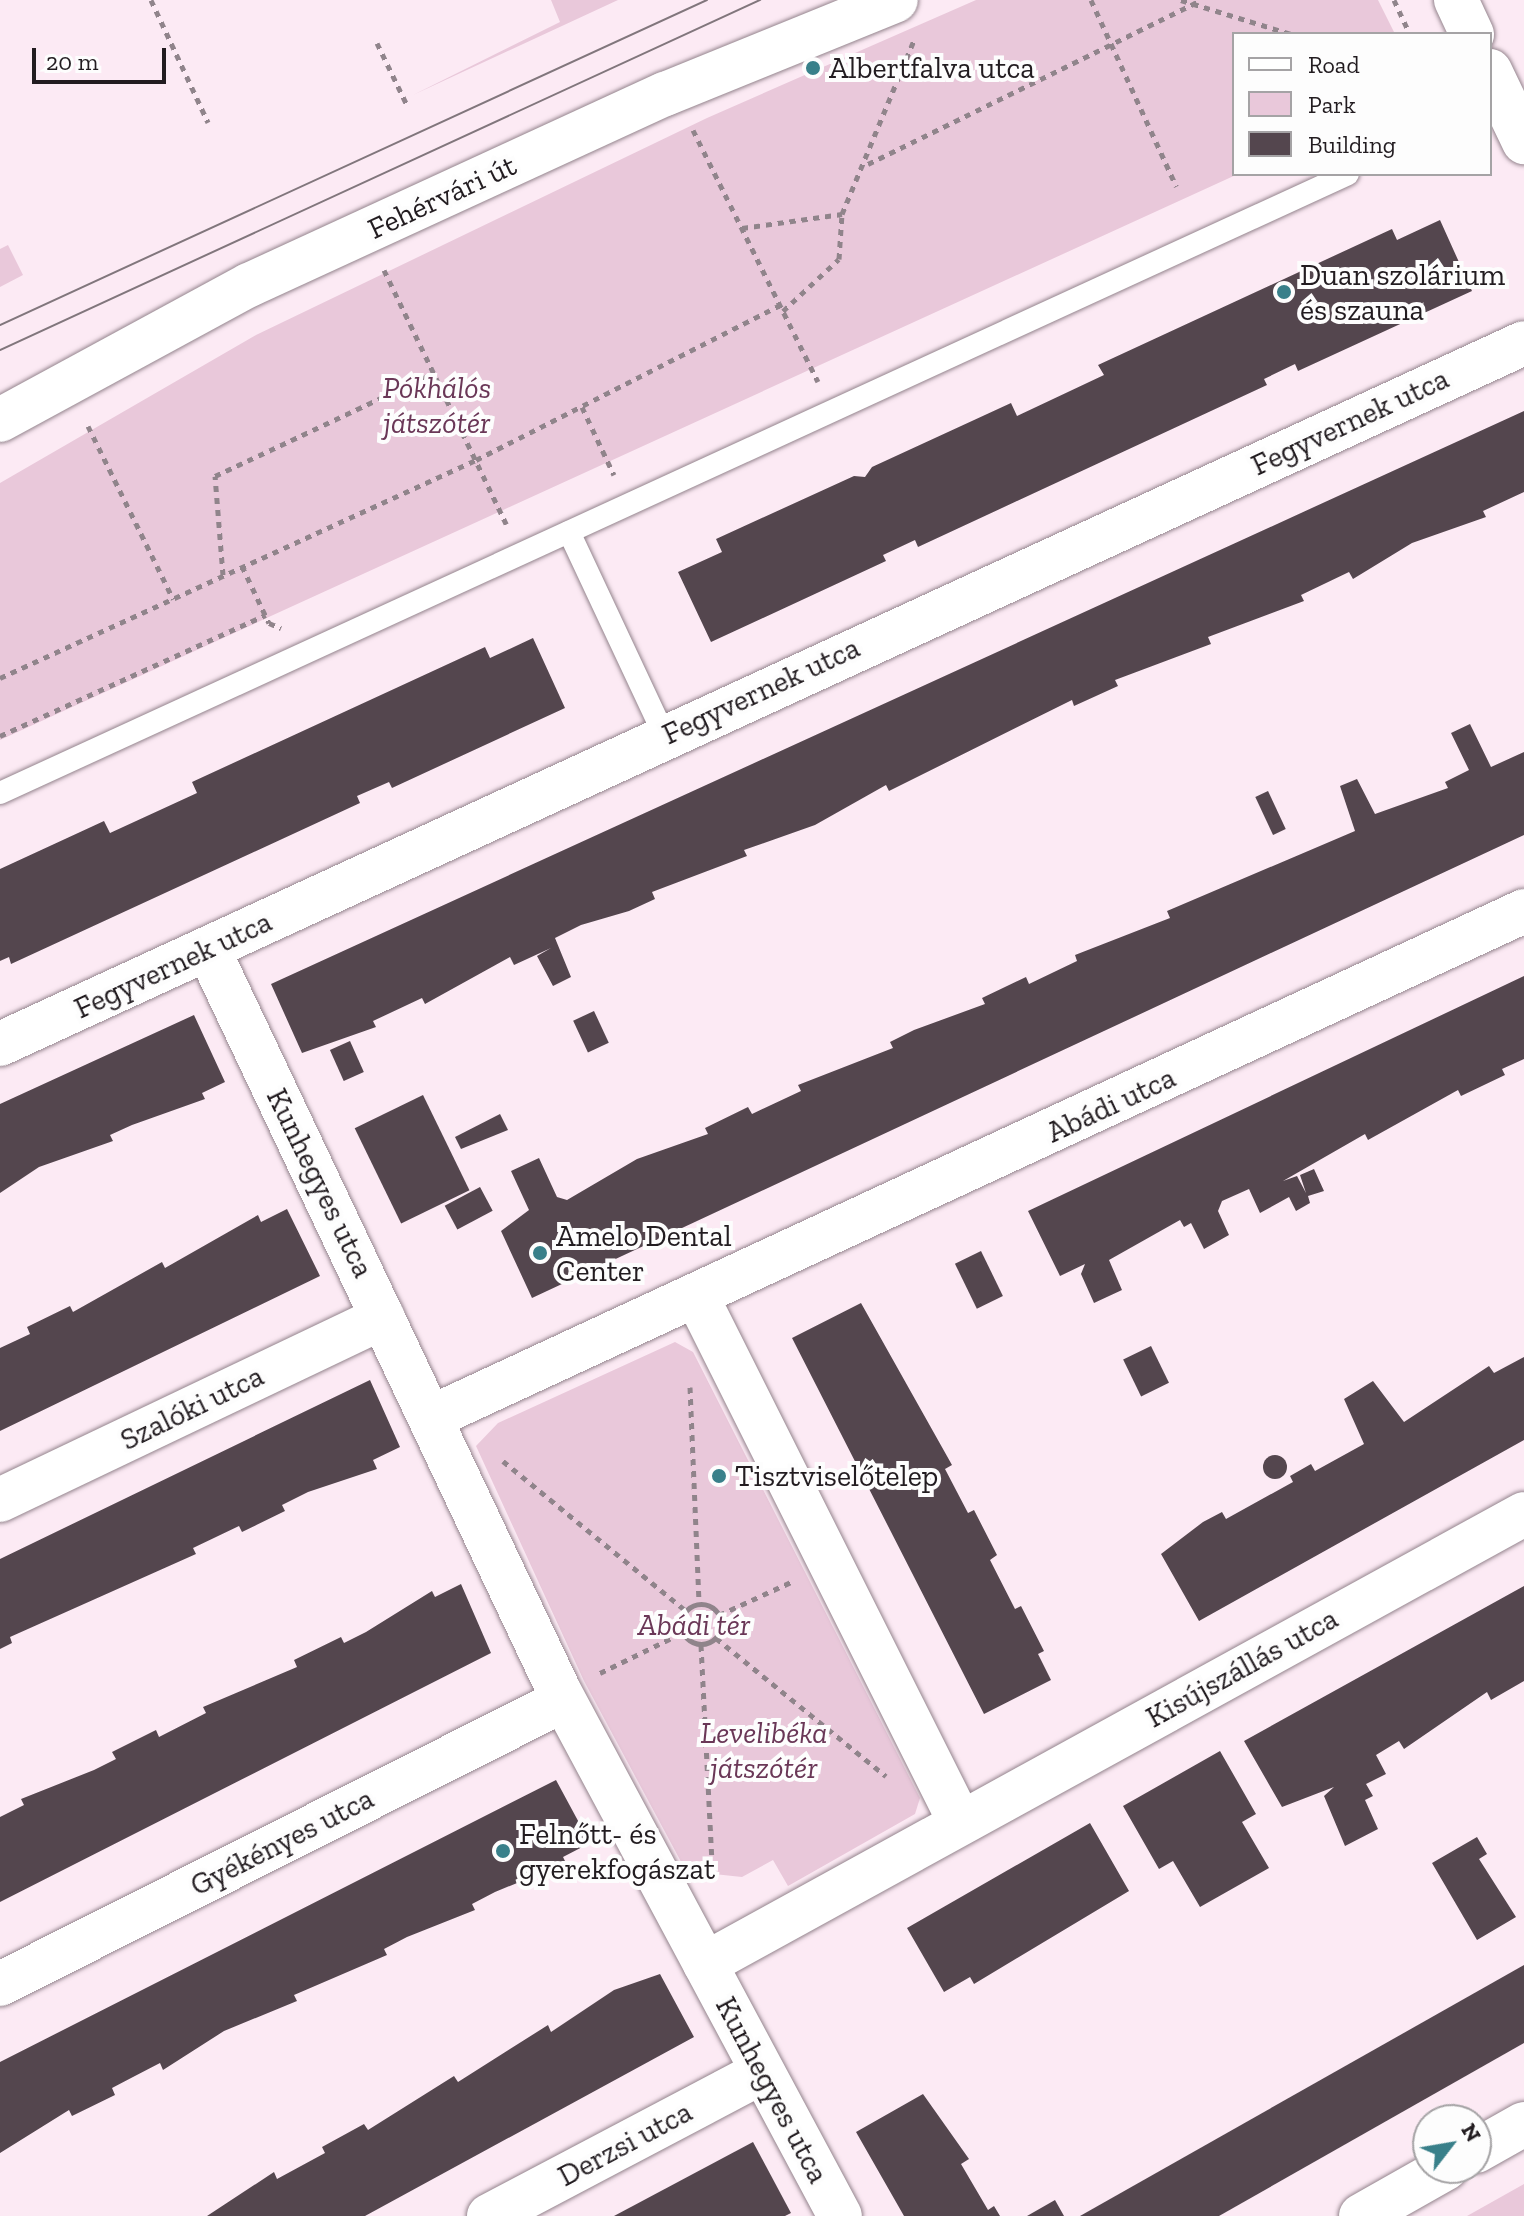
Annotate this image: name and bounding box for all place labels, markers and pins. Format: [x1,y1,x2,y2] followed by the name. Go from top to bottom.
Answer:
[829,50,1035,86] place label: Albertfalva utca
[804,59,822,77] marker: Albertfalva utca
[1300,257,1505,328] place label: Duan szolárium és szauna
[1275,283,1293,301] marker: Duan szolárium és szauna
[556,1218,732,1288] place label: Amelo Dental Center
[531,1244,549,1262] marker: Amelo Dental Center
[735,1458,938,1494] place label: Tisztviselőtelep
[710,1467,728,1485] marker: Tisztviselőtelep
[519,1816,715,1886] place label: Felnőtt- és gyerekfogászat
[494,1842,512,1860] marker: Felnőtt- és gyerekfogászat

